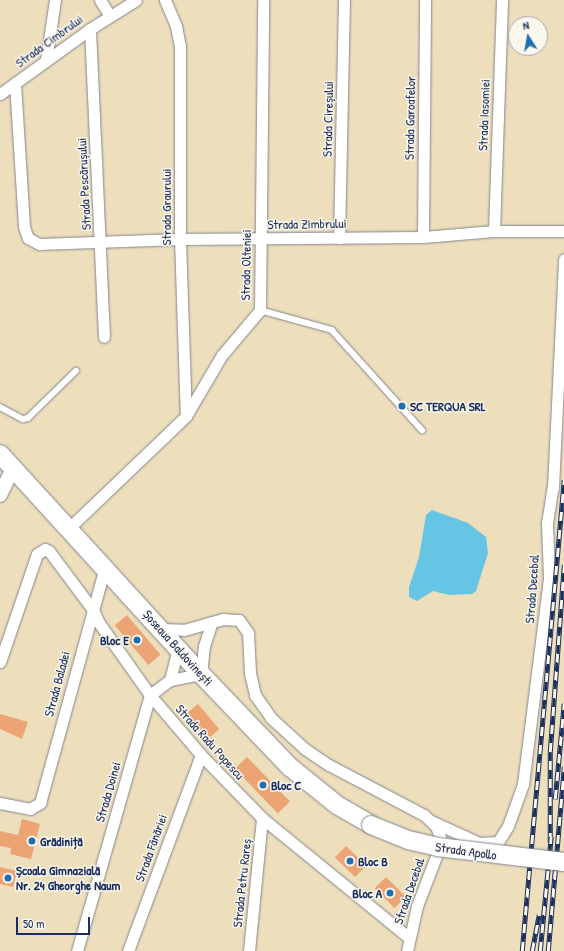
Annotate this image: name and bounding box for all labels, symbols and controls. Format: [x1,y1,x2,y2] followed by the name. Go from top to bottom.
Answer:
[12,11,86,71] street label: Strada Cimbrului
[508,16,548,56] north arrow
[522,18,530,33] text: N
[401,76,419,160] street label: Strada Garoafelor
[475,79,493,151] street label: Strada Iasomiei
[320,81,336,157] street label: Strada Cireșului
[74,138,94,230] street label: Strada Pescărușului
[158,168,174,246] street label: Strada Graurului
[267,216,347,232] street label: Strada Zimbrului
[238,229,254,301] street label: Strada Olteniei
[410,398,486,414] place label: SC TERQUA SRL
[397,401,407,411] marker: SC TERQUA SRL
[522,554,542,624] street label: Strada Decebal
[140,607,216,689] street label: Șoseaua Baldovinești
[100,632,129,648] place label: Bloc E
[132,635,142,645] marker: Bloc E
[41,650,73,718] street label: Strada Baladei
[172,701,248,783] street label: Strada Radu Popescu
[92,760,124,824] street label: Strada Doinei
[271,777,301,793] place label: Bloc C
[258,780,268,790] marker: Bloc C
[132,812,170,884] street label: Strada Fânăriei
[40,833,83,849] place label: Grădiniță
[27,836,37,846] marker: Grădiniță
[230,838,254,928] street label: Strada Petru Rareș
[434,839,498,863] street label: Strada Apollo
[358,853,388,869] place label: Bloc B
[345,856,355,866] marker: Bloc B
[390,856,428,926] street label: Strada Decebal
[16,863,120,894] place label: Școala Gimnazială Nr. 24 Gheorghe Naum
[3,873,13,883] marker: Școala Gimnazială Nr. 24 Gheorghe Naum
[352,885,382,901] place label: Bloc A
[385,888,395,898] marker: Bloc A
[18,909,92,935] scale bar
[23,915,44,932] text: 50 m

